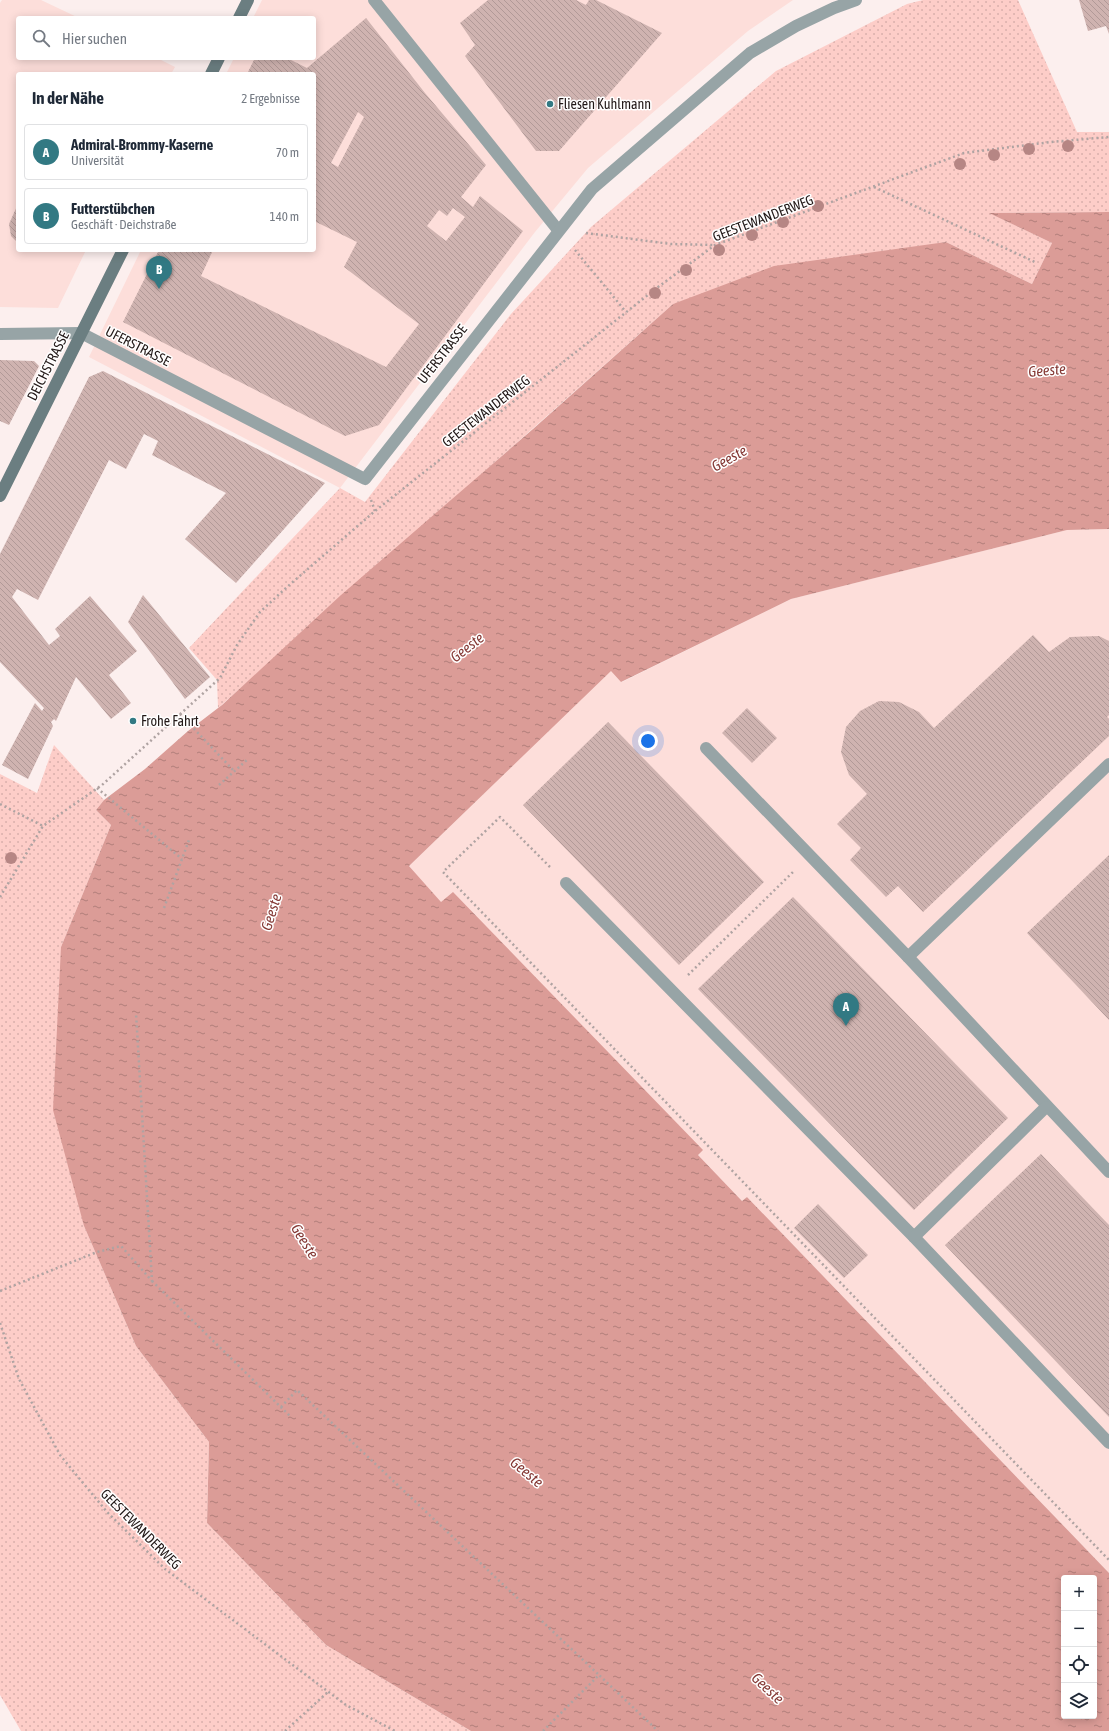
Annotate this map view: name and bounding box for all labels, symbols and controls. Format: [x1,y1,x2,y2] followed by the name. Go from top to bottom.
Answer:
[16,16,316,60] search box
[30,27,52,49] icon: search
[62,30,127,47] text: Hier suchen
[32,88,104,108] text: In der Nähe
[241,91,300,106] text: 2 Ergebnisse
[558,96,651,112] place label: Fliesen Kuhlmann
[545,99,555,109] marker: Fliesen Kuhlmann
[71,136,213,153] text: Admiral-Brommy-Kaserne
[43,145,49,160] text: A
[276,145,299,160] text: 70 m
[71,153,124,168] text: Universität
[710,191,816,245] street label: GEESTEWANDERWEG
[71,200,155,217] text: Futterstübchen
[43,209,49,224] text: B
[270,209,299,224] text: 140 m
[71,217,176,232] text: Geschäft · Deichstraße
[146,256,172,289] pin: B
[414,321,470,387] street label: UFERSTRASSE
[103,323,173,369] street label: UFERSTRASSE
[24,329,72,403] street label: DEICHSTRASSE
[1028,360,1067,380] water label: Geeste
[439,372,533,450] street label: GEESTEWANDERWEG
[708,441,750,475] water label: Geeste
[447,629,487,665] water label: Geeste
[141,713,199,729] place label: Frohe Fahrt
[128,716,138,726] marker: Frohe Fahrt
[638,731,658,751] your location
[257,891,285,932] water label: Geeste
[833,993,859,1026] pin: A
[288,1221,322,1262] water label: Geeste
[507,1453,547,1491] water label: Geeste
[98,1486,184,1572] street label: GEESTEWANDERWEG
[1061,1575,1097,1719] map controls
[1061,1575,1097,1611] button: +
[1061,1611,1097,1647] button: −
[1061,1647,1097,1683] button: locate
[748,1669,788,1707] water label: Geeste
[1061,1683,1097,1719] button: layers

